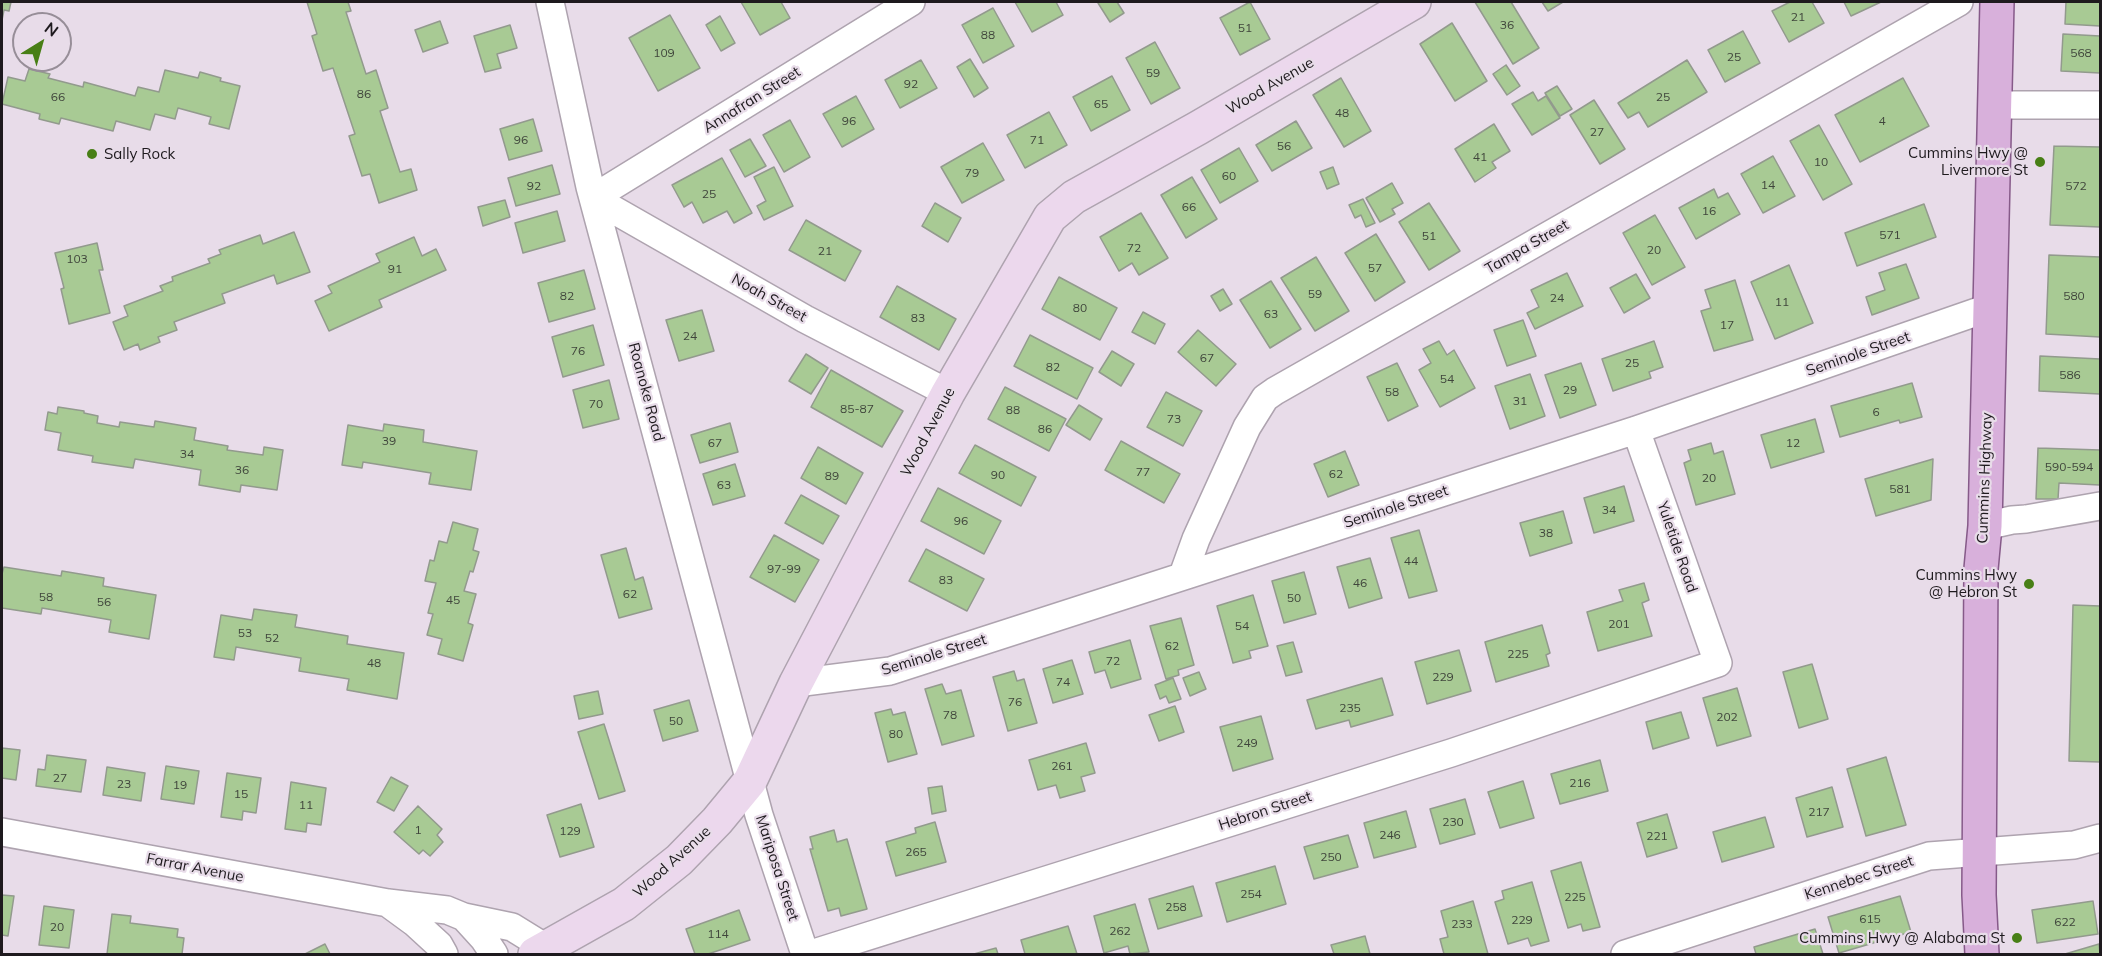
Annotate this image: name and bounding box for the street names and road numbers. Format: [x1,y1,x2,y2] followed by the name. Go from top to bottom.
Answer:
[1223,54,1317,118] street label: Wood Avenue
[700,63,804,137] street label: Annafran Street
[1482,216,1572,278] street label: Tampa Street
[728,270,810,326] street label: Noah Street
[1804,328,1912,380] street label: Seminole Street
[624,341,668,443] street label: Roanoke Road
[897,384,959,480] street label: Wood Avenue
[1974,412,1996,544] street label: Cummins Highway
[1342,482,1450,532] street label: Seminole Street
[1653,499,1701,595] street label: Yuletide Road
[879,630,989,680] street label: Seminole Street
[1216,787,1314,835] street label: Hebron Street
[751,813,803,923] street label: Mariposa Street
[630,822,714,902] street label: Wood Avenue
[145,850,245,886] street label: Farrar Avenue
[1802,852,1916,904] street label: Kennebec Street

